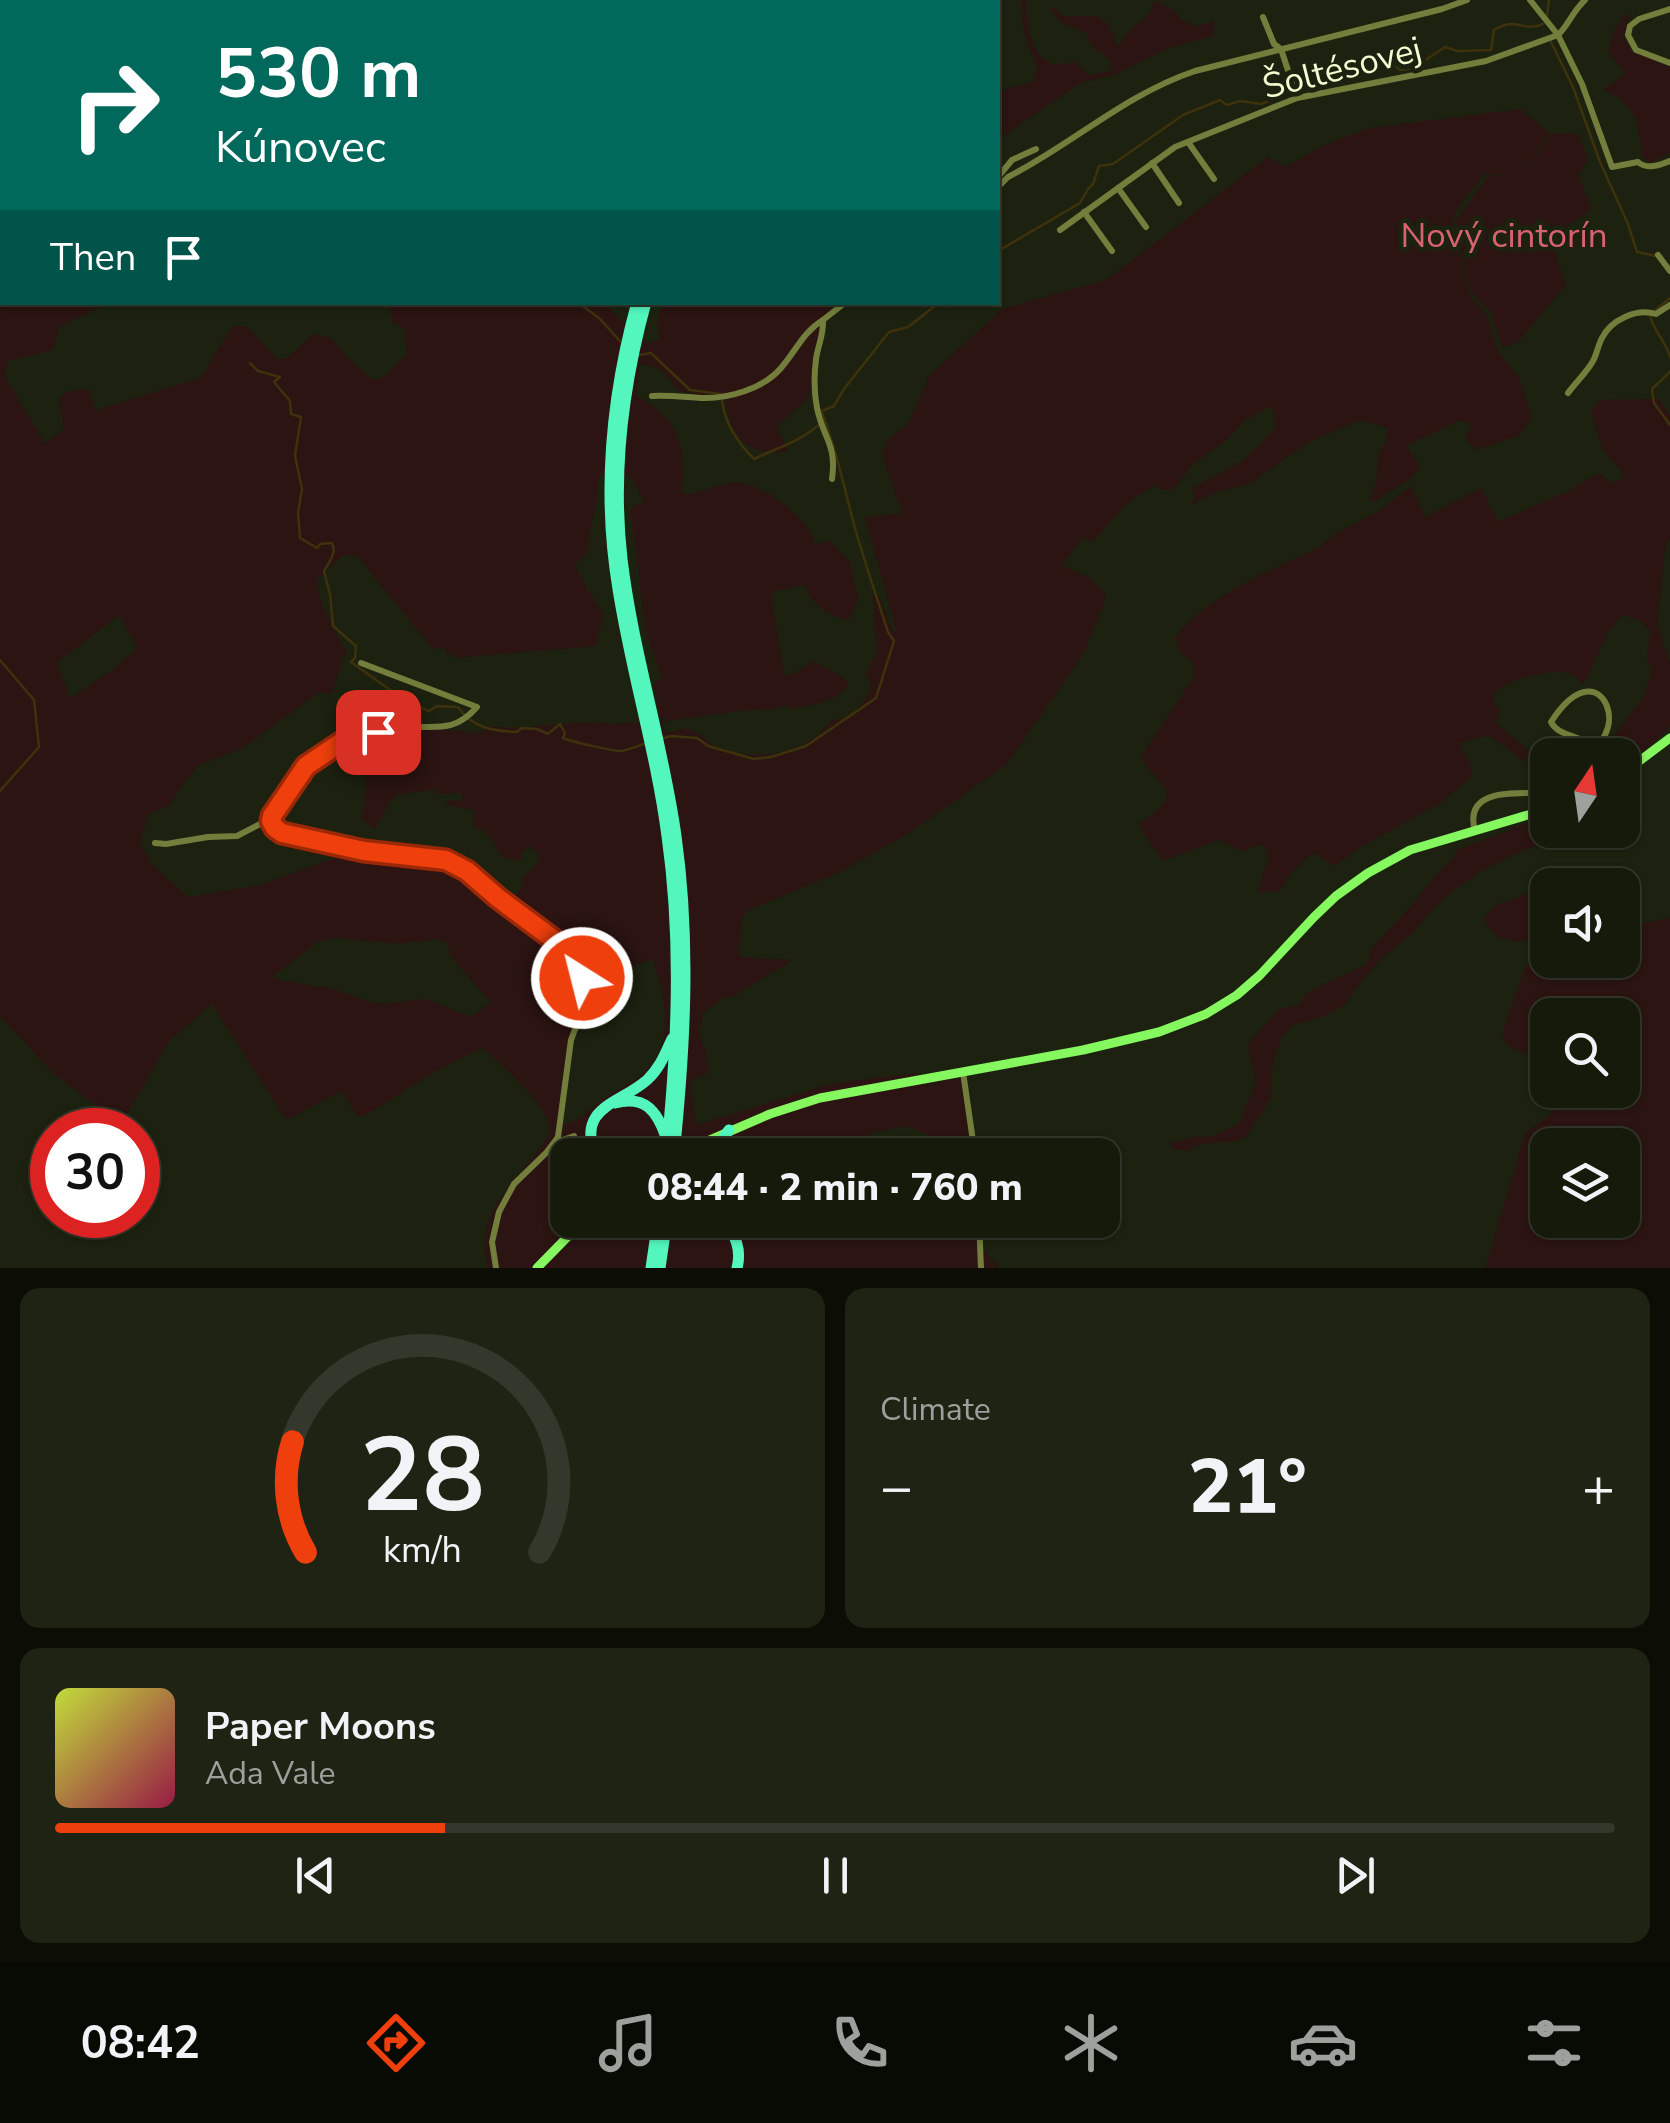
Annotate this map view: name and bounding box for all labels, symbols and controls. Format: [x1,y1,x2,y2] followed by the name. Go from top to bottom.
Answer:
[215,26,421,122] text: 530 m
[1258,26,1426,110] street label: Šoltésovej
[50,40,180,170] icon: right
[215,117,386,178] text: Kúnovec
[1400,212,1608,259] park label: Nový cintorín
[156,230,211,285] icon: arrive
[50,232,136,283] text: Then
[336,690,421,775] pin
[351,705,406,760] icon: arrive
[1530,738,1640,848] north arrow
[1530,738,1640,1238] map controls
[1530,868,1640,978] button: sound
[530,926,634,1030] position arrow
[1530,998,1640,1108] button: search
[30,1108,160,1238] speed limit sign: 30
[1530,1128,1640,1238] button: layers
[647,1162,1023,1213] text: 08:44 · 2 min · 760 m
[880,1388,991,1431] text: Climate
[360,1405,485,1547] text: 28
[1188,1436,1307,1538] text: 21°
[880,1450,913,1525] text: −
[1582,1450,1615,1525] text: +
[383,1526,462,1575] text: km/h
[205,1701,436,1752] text: Paper Moons
[205,1752,336,1795] text: Ada Vale
[288,1848,343,1903] icon: previous
[808,1848,863,1903] icon: pause
[1328,1848,1383,1903] icon: next
[361,2008,431,2078] icon: directions
[593,2008,663,2078] icon: music
[825,2008,895,2078] icon: phone
[1056,2008,1126,2078] icon: climate
[1288,2008,1358,2078] icon: car
[1519,2008,1589,2078] icon: filters
[81,2013,200,2074] text: 08:42

